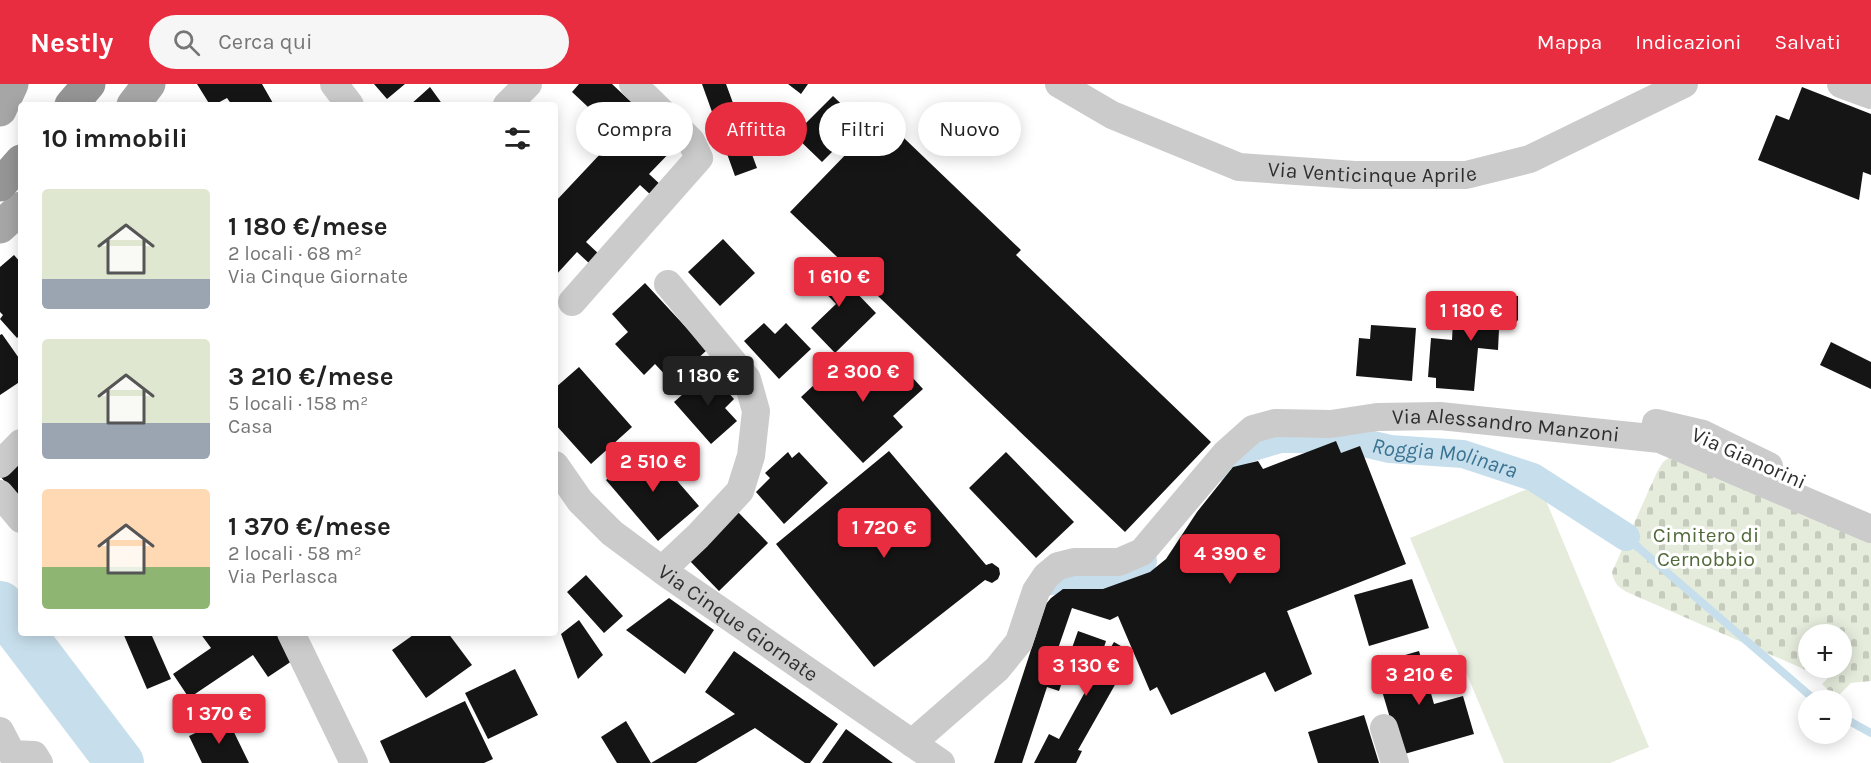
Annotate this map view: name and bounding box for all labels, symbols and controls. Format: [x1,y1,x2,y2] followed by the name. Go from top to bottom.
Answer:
[149,15,569,69] search box
[30,26,113,59] text: Nestly
[170,26,203,59] icon: search
[218,29,313,55] text: Cerca qui
[1537,30,1602,54] text: Mappa
[1635,30,1742,54] text: Indicazioni
[1775,30,1841,54] text: Salvati
[576,102,693,156] chip: Compra
[705,102,807,156] chip: Affitta
[819,102,906,156] chip: Filtri
[918,102,1021,156] chip: Nuovo
[501,122,534,155] icon: filters
[42,123,188,154] text: 10 immobili
[1267,157,1479,187] street label: Via Venticinque Aprile
[228,211,388,242] text: 1 180 €/mese
[90,213,162,285] icon: home
[228,242,362,265] text: 2 locali · 68 m²
[784,257,894,308] pin: 1 610 €
[228,265,408,288] text: Via Cinque Giornate
[808,265,870,288] text: 1 610 €
[1416,291,1526,342] pin: 1 180 €
[1440,299,1502,322] text: 1 180 €
[808,352,918,403] pin: 2 300 €
[653,356,763,407] pin: 1 180 €
[827,360,899,383] text: 2 300 €
[228,361,393,392] text: 3 210 €/mese
[90,363,162,435] icon: home
[677,364,739,387] text: 1 180 €
[228,392,368,415] text: 5 locali · 158 m²
[1392,404,1621,447] street label: Via Alessandro Manzoni
[228,415,273,438] text: Casa
[1688,422,1810,494] street label: Via Gianorini
[1369,432,1521,484] water label: Roggia Molinara
[598,442,708,493] pin: 2 510 €
[620,450,686,473] text: 2 510 €
[829,508,939,559] pin: 1 720 €
[228,511,391,542] text: 1 370 €/mese
[90,513,162,585] icon: home
[852,516,916,539] text: 1 720 €
[1653,523,1759,571] park label: Cimitero di Cernobbio
[1175,534,1285,585] pin: 4 390 €
[228,542,362,565] text: 2 locali · 58 m²
[1194,542,1266,565] text: 4 390 €
[653,559,823,687] street label: Via Cinque Giornate
[228,565,338,588] text: Via Perlasca
[1798,624,1852,744] map controls
[1798,624,1852,678] button: +
[1031,646,1141,697] pin: 3 130 €
[1052,654,1120,677] text: 3 130 €
[1364,655,1474,706] pin: 3 210 €
[1385,663,1453,686] text: 3 210 €
[1798,690,1852,744] button: −
[164,694,274,745] pin: 1 370 €
[187,702,251,725] text: 1 370 €

